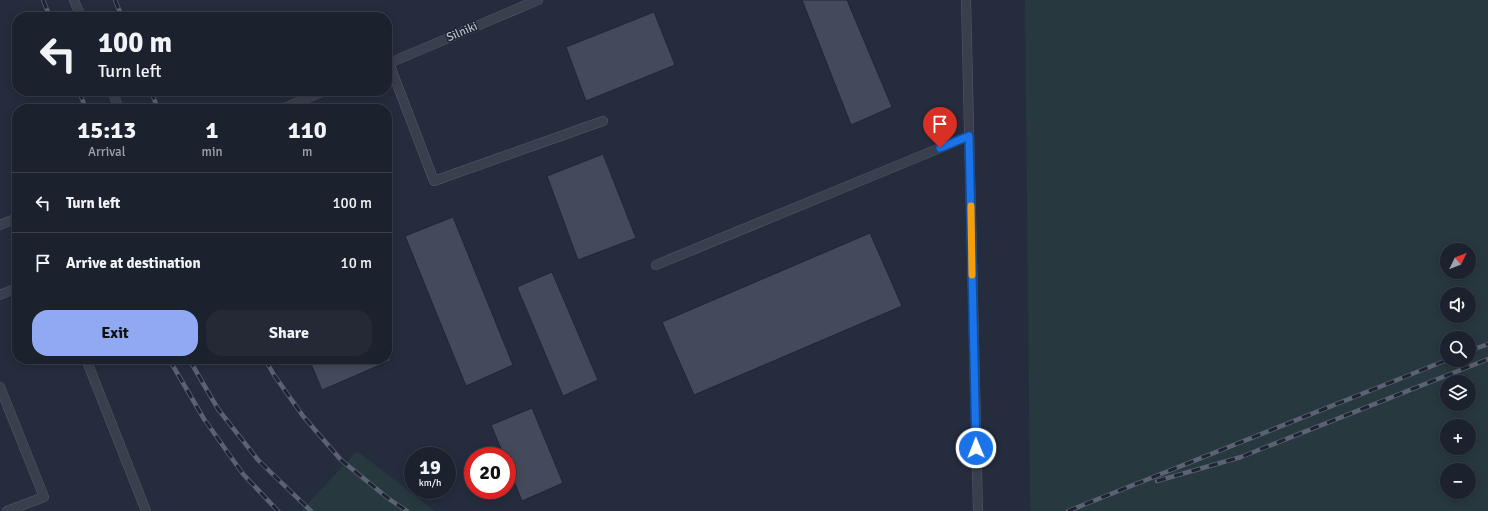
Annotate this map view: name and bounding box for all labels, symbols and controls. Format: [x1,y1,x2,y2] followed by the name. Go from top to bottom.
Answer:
[444,19,480,45] street label: Silniki
[98,26,172,60] text: 100 m
[32,28,84,80] icon: left
[98,60,161,82] text: Turn left
[923,107,957,148] pin
[929,113,951,135] icon: arrive
[77,115,136,145] text: 15:13
[206,115,218,145] text: 1
[288,115,327,145] text: 110
[88,144,125,160] text: Arrival
[202,144,223,160] text: min
[302,144,312,160] text: m
[32,192,54,214] icon: left
[66,194,120,212] text: Turn left
[332,194,372,212] text: 100 m
[1440,243,1476,279] north arrow
[1440,243,1476,499] map controls
[32,252,54,274] icon: arrive
[66,254,201,272] text: Arrive at destination
[341,254,372,272] text: 10 m
[1440,287,1476,323] button: sound
[32,310,198,356] button: Exit
[206,310,372,356] button: Share
[1440,331,1476,367] button: search
[1440,375,1476,411] button: layers
[1440,419,1476,455] button: +
[955,427,997,469] position arrow
[464,447,516,499] speed limit sign: 20
[419,455,441,480] text: 19
[1440,463,1476,499] button: −
[419,477,441,489] text: km/h

